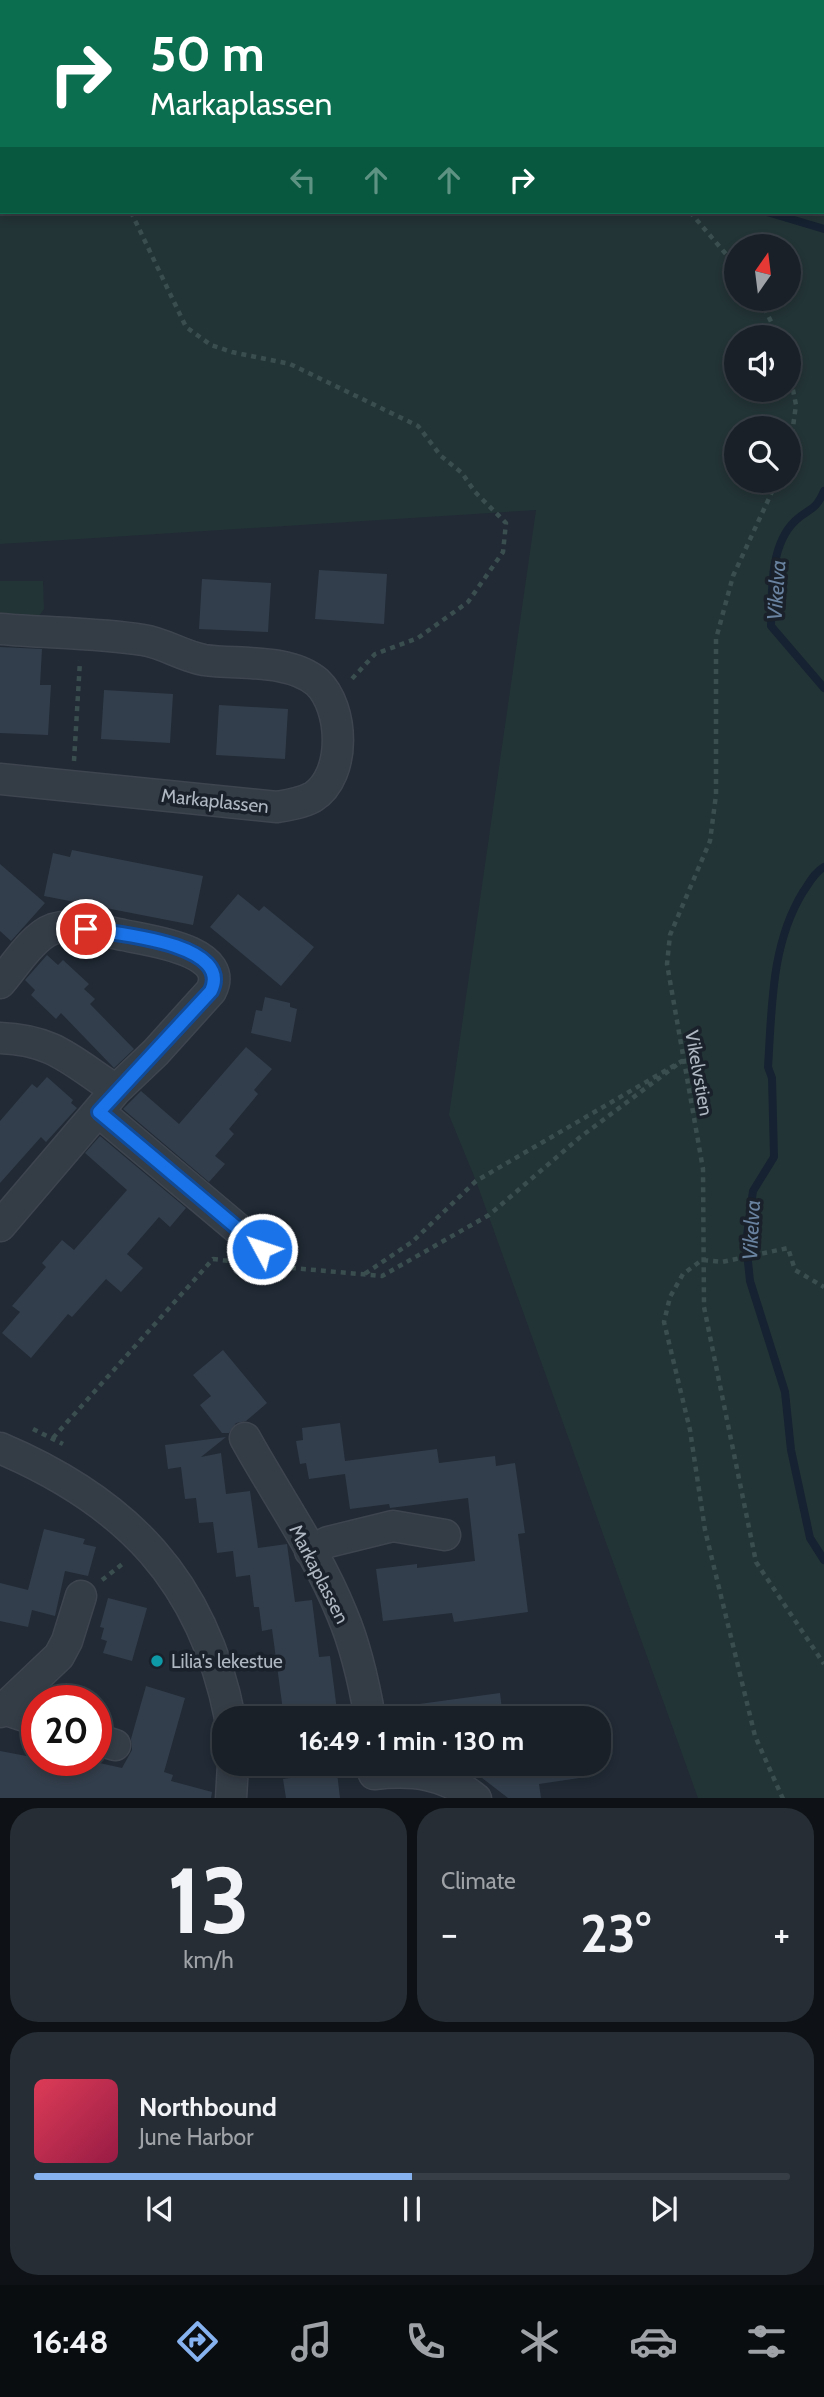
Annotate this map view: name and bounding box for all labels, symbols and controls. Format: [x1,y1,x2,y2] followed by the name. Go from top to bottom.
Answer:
[150,24,265,83] text: 50 m
[35,28,126,119] icon: right
[150,84,332,123] text: Markaplassen
[284,161,322,199] icon: left
[357,161,395,199] icon: ahead
[430,161,468,199] icon: ahead
[503,161,541,199] icon: right
[724,234,802,312] north arrow
[724,234,801,493] map controls
[724,325,801,402] button: sound
[724,416,801,493] button: search
[761,559,791,621] water label: Vikelva
[160,784,270,818] street label: Markaplassen
[56,899,116,959] pin
[67,910,105,948] icon: arrive
[680,1028,718,1118] street label: Vikelvstien
[737,1199,765,1261] water label: Vikelva
[225,1212,299,1286] position arrow
[284,1521,354,1627] street label: Markaplassen
[171,1650,283,1673] place label: Lilia's lekestue
[149,1653,165,1669] marker: Lilia's lekestue
[21,1685,112,1776] speed limit sign: 20
[299,1725,524,1757] text: 16:49 · 1 min · 130 m
[167,1845,250,1956] text: 13
[441,1867,516,1895] text: Climate
[580,1902,651,1965] text: 23°
[441,1910,458,1957] text: −
[773,1910,790,1957] text: +
[183,1946,234,1974] text: km/h
[139,2091,277,2123] text: Northbound
[139,2123,253,2151] text: June Harbor
[141,2190,179,2228] icon: previous
[393,2190,431,2228] icon: pause
[645,2190,683,2228] icon: next
[173,2317,222,2366] icon: directions
[287,2317,336,2366] icon: music
[401,2317,450,2366] icon: phone
[515,2317,564,2366] icon: climate
[629,2317,678,2366] icon: car
[742,2317,791,2366] icon: filters
[32,2322,109,2361] text: 16:48

